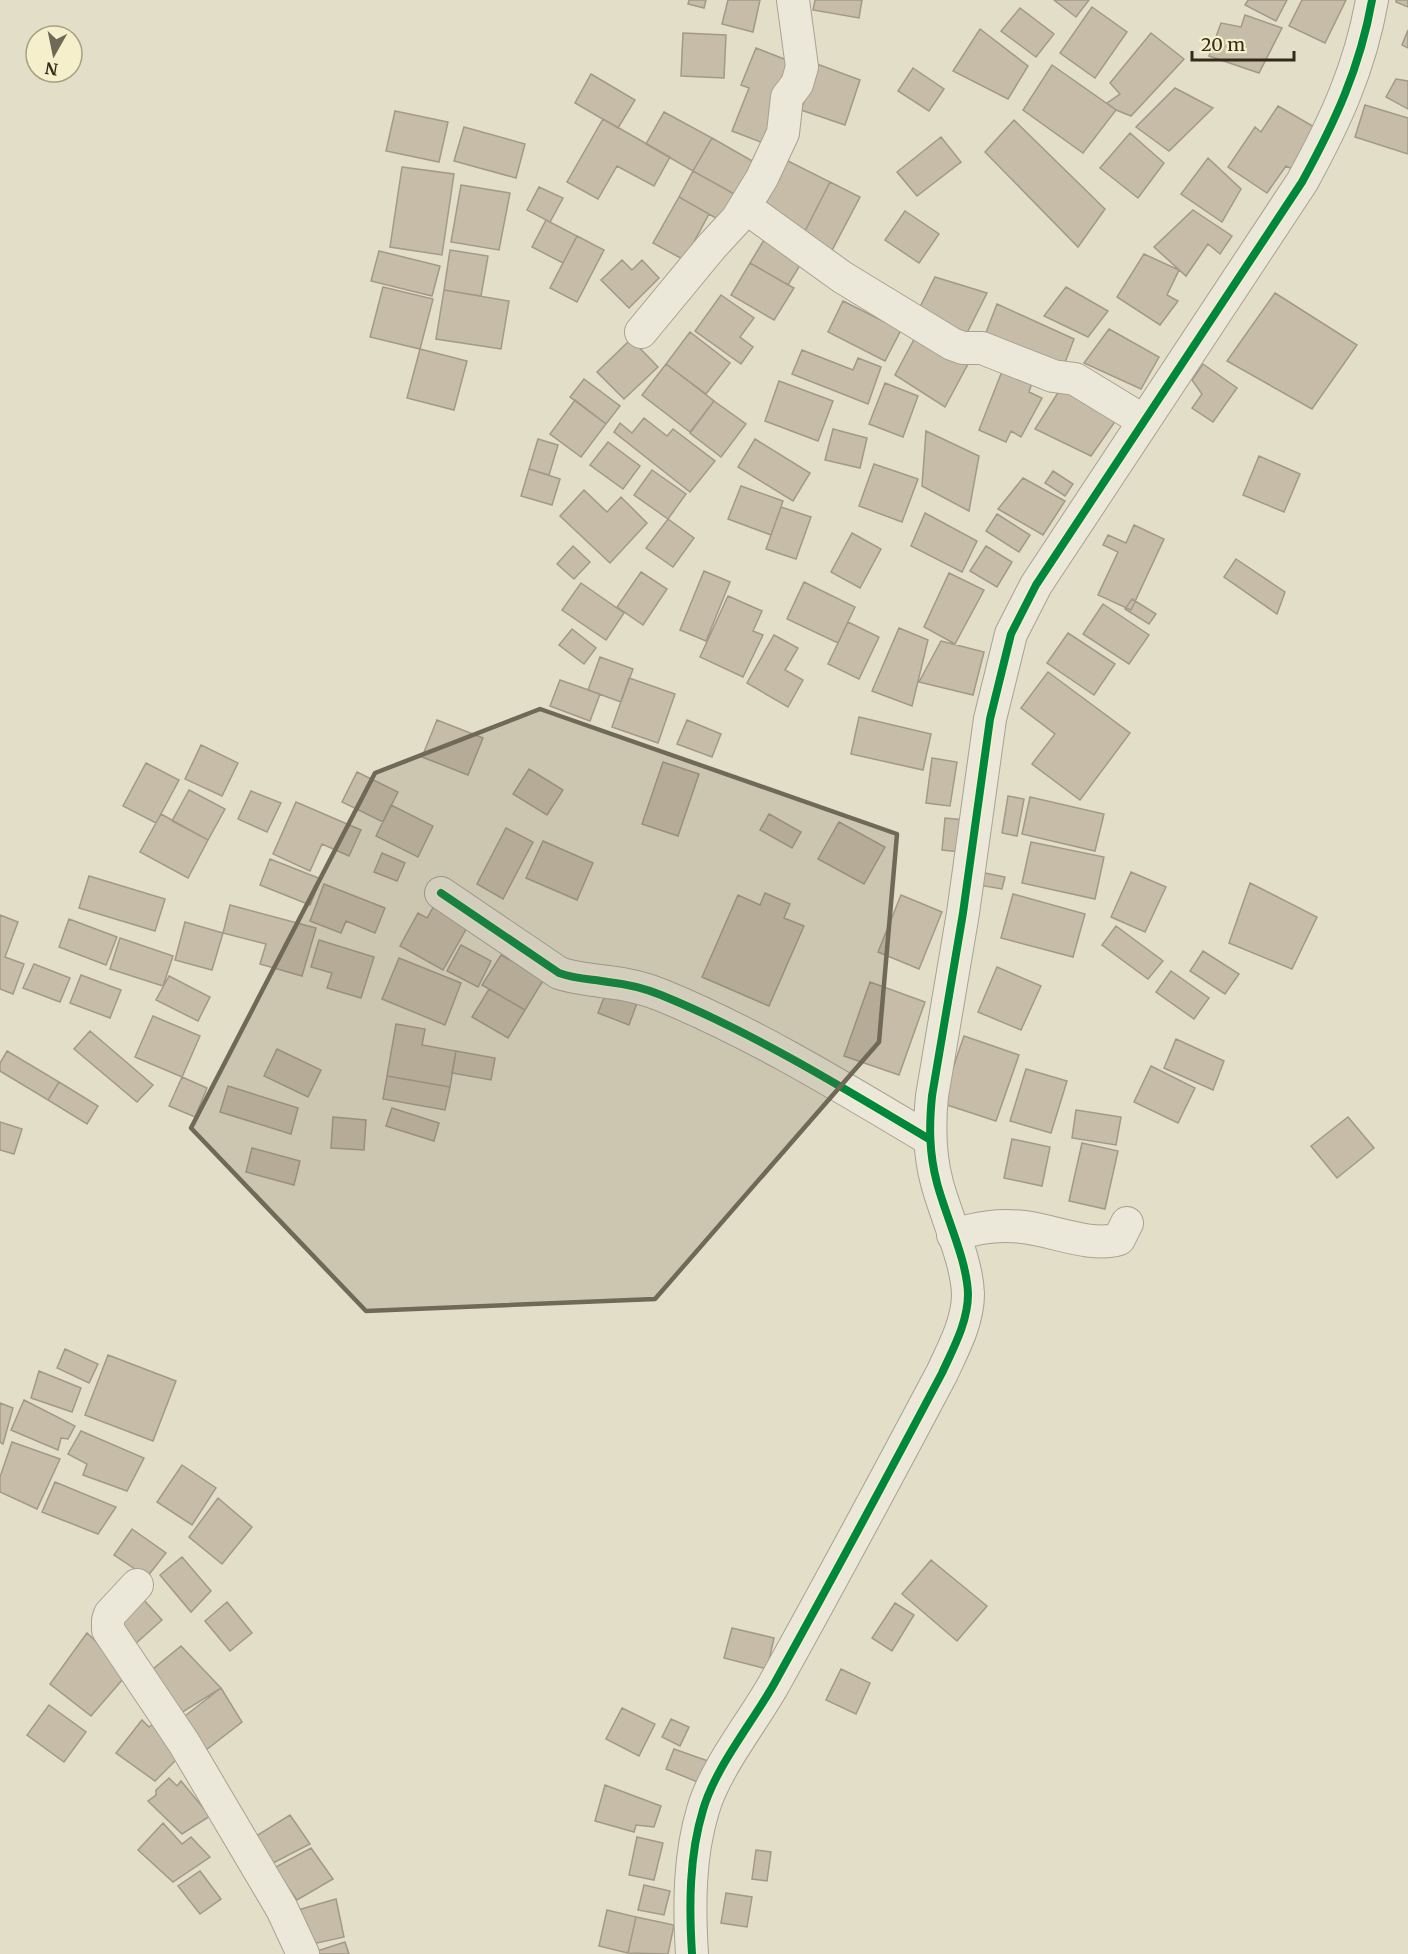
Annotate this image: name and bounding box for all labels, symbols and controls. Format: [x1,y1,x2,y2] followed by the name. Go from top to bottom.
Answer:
[24,24,84,84] north arrow
[1192,24,1294,62] scale bar
[1201,33,1245,56] text: 20 m
[43,58,59,80] text: N

